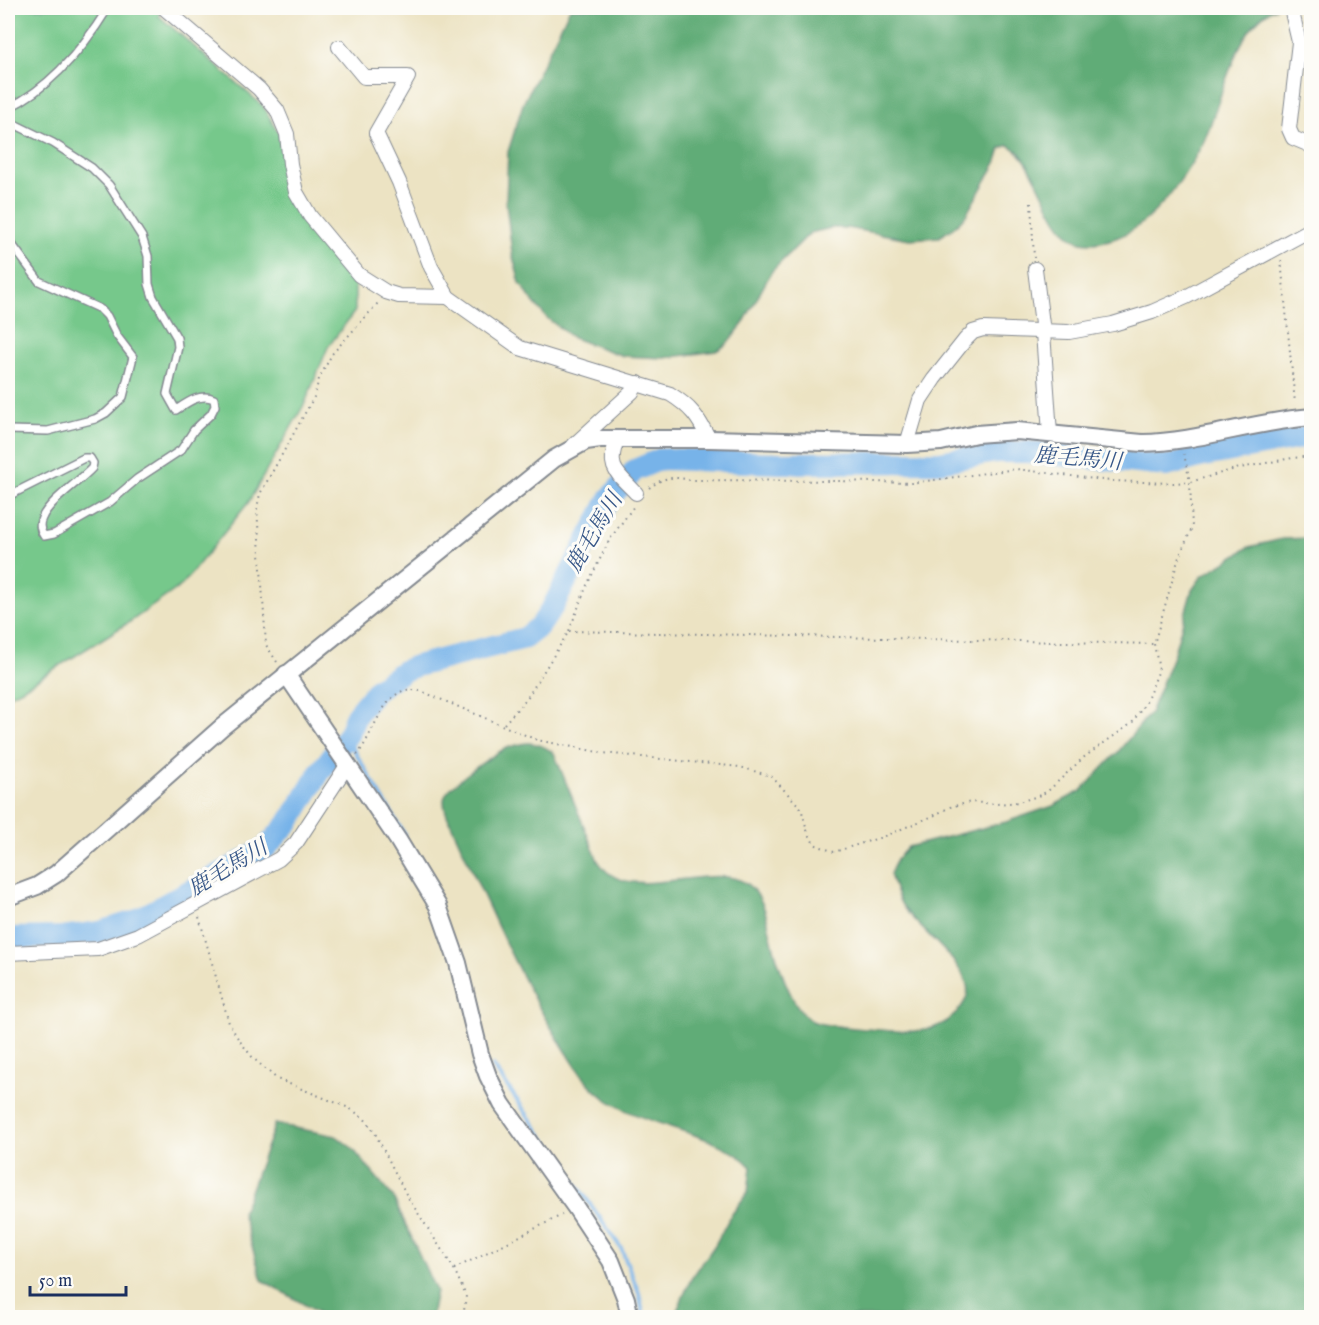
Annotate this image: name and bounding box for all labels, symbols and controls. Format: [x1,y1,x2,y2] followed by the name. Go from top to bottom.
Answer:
[1033,441,1125,477] water label: 鹿毛馬川
[560,486,630,578] water label: 鹿毛馬川
[183,833,275,903] water label: 鹿毛馬川
[30,1259,126,1297] scale bar
[39,1270,72,1293] text: 50 m

